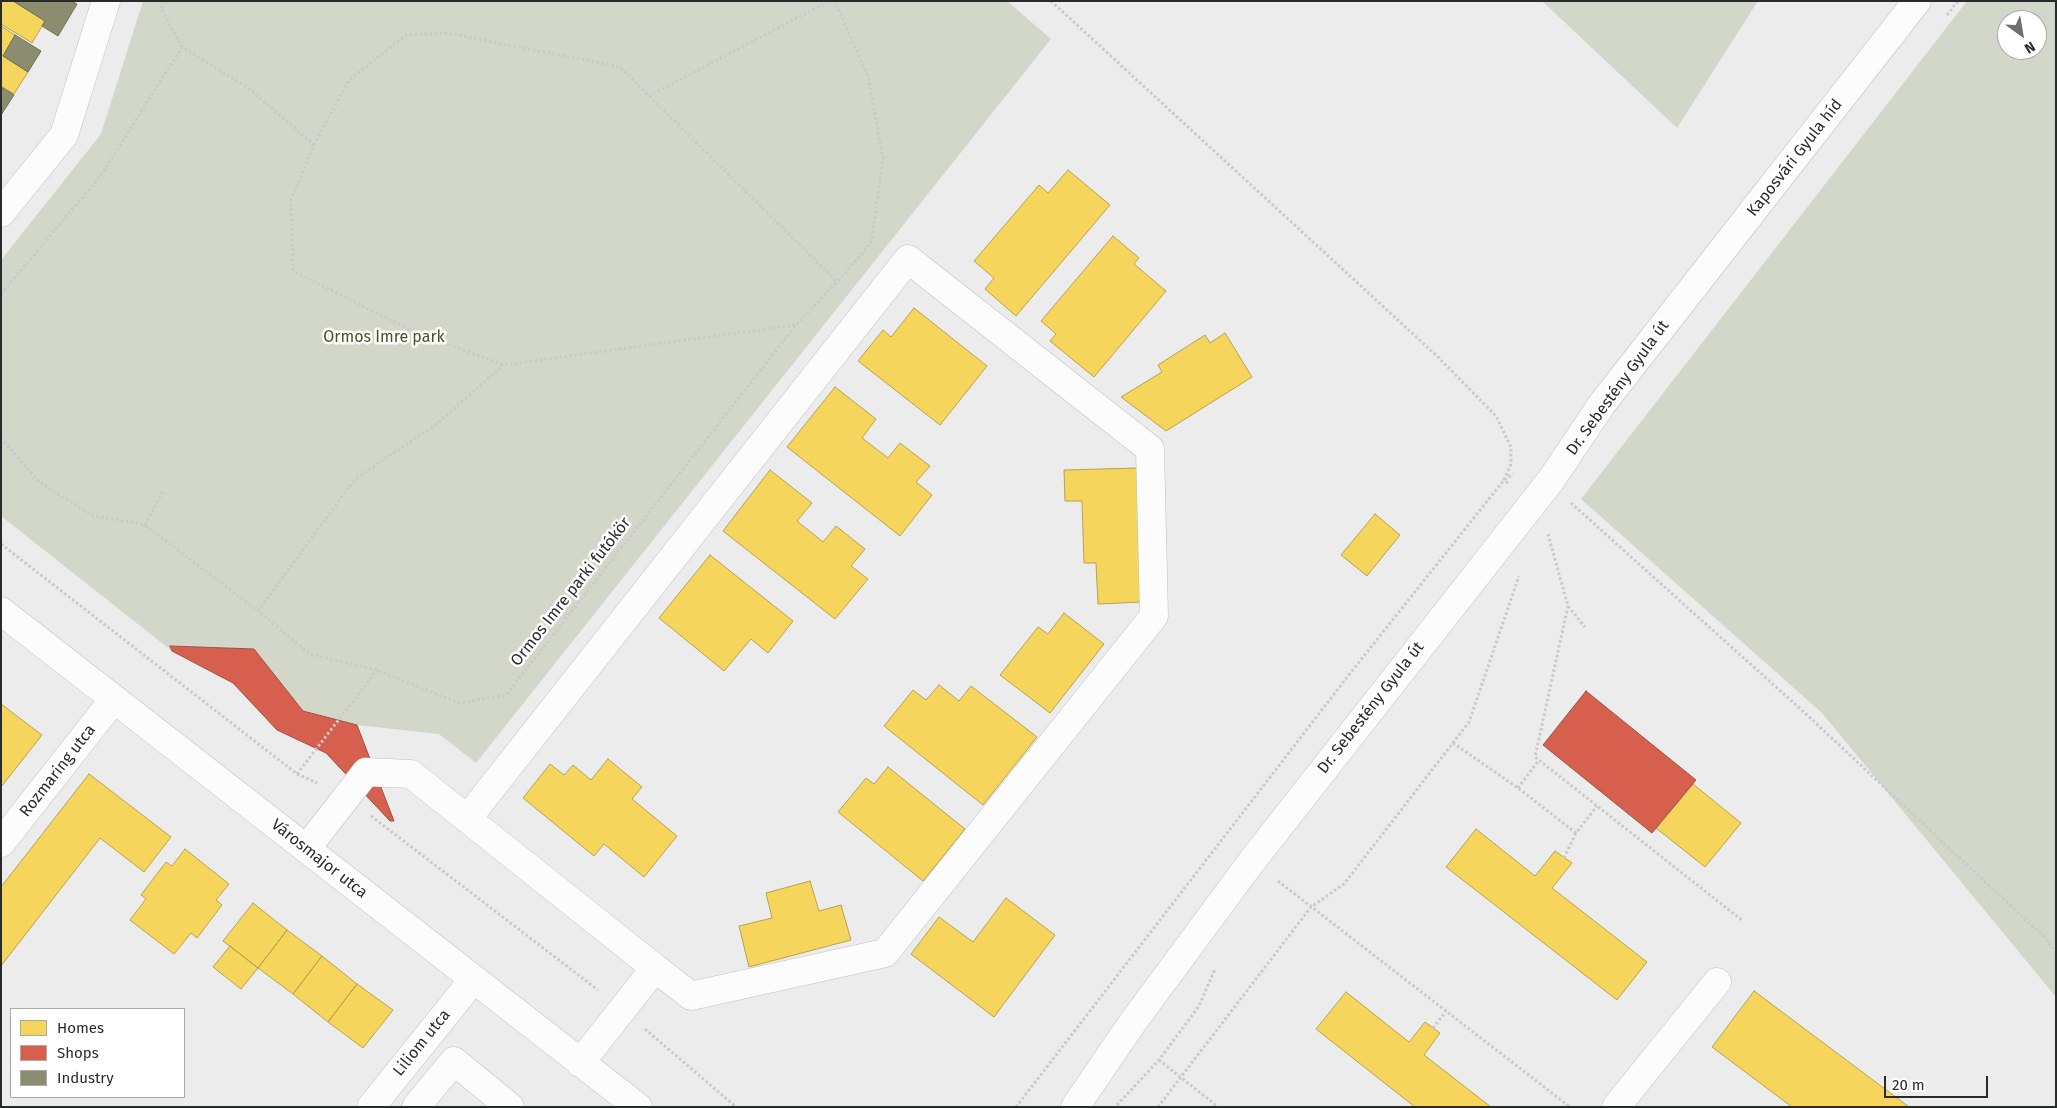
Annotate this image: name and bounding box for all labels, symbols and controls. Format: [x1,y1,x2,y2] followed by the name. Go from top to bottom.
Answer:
[1997,10,2047,60] north arrow
[2021,38,2038,57] text: N
[1743,96,1847,220] street label: Kaposvári Gyula híd
[1563,317,1673,459] street label: Dr. Sebestény Gyula út
[323,328,445,348] park label: Ormos Imre park
[507,514,635,670] street label: Ormos Imre parki futókör
[1314,638,1428,778] street label: Dr. Sebestény Gyula út
[16,721,100,821] street label: Rozmaring utca
[267,815,371,903] street label: Városmajor utca
[389,1006,455,1080] street label: Liliom utca
[10,1008,185,1098] legend
[57,1019,104,1037] text: Homes
[57,1044,99,1062] text: Shops
[1887,1066,1991,1098] scale bar
[57,1069,114,1087] text: Industry
[1892,1076,1925,1094] text: 20 m

